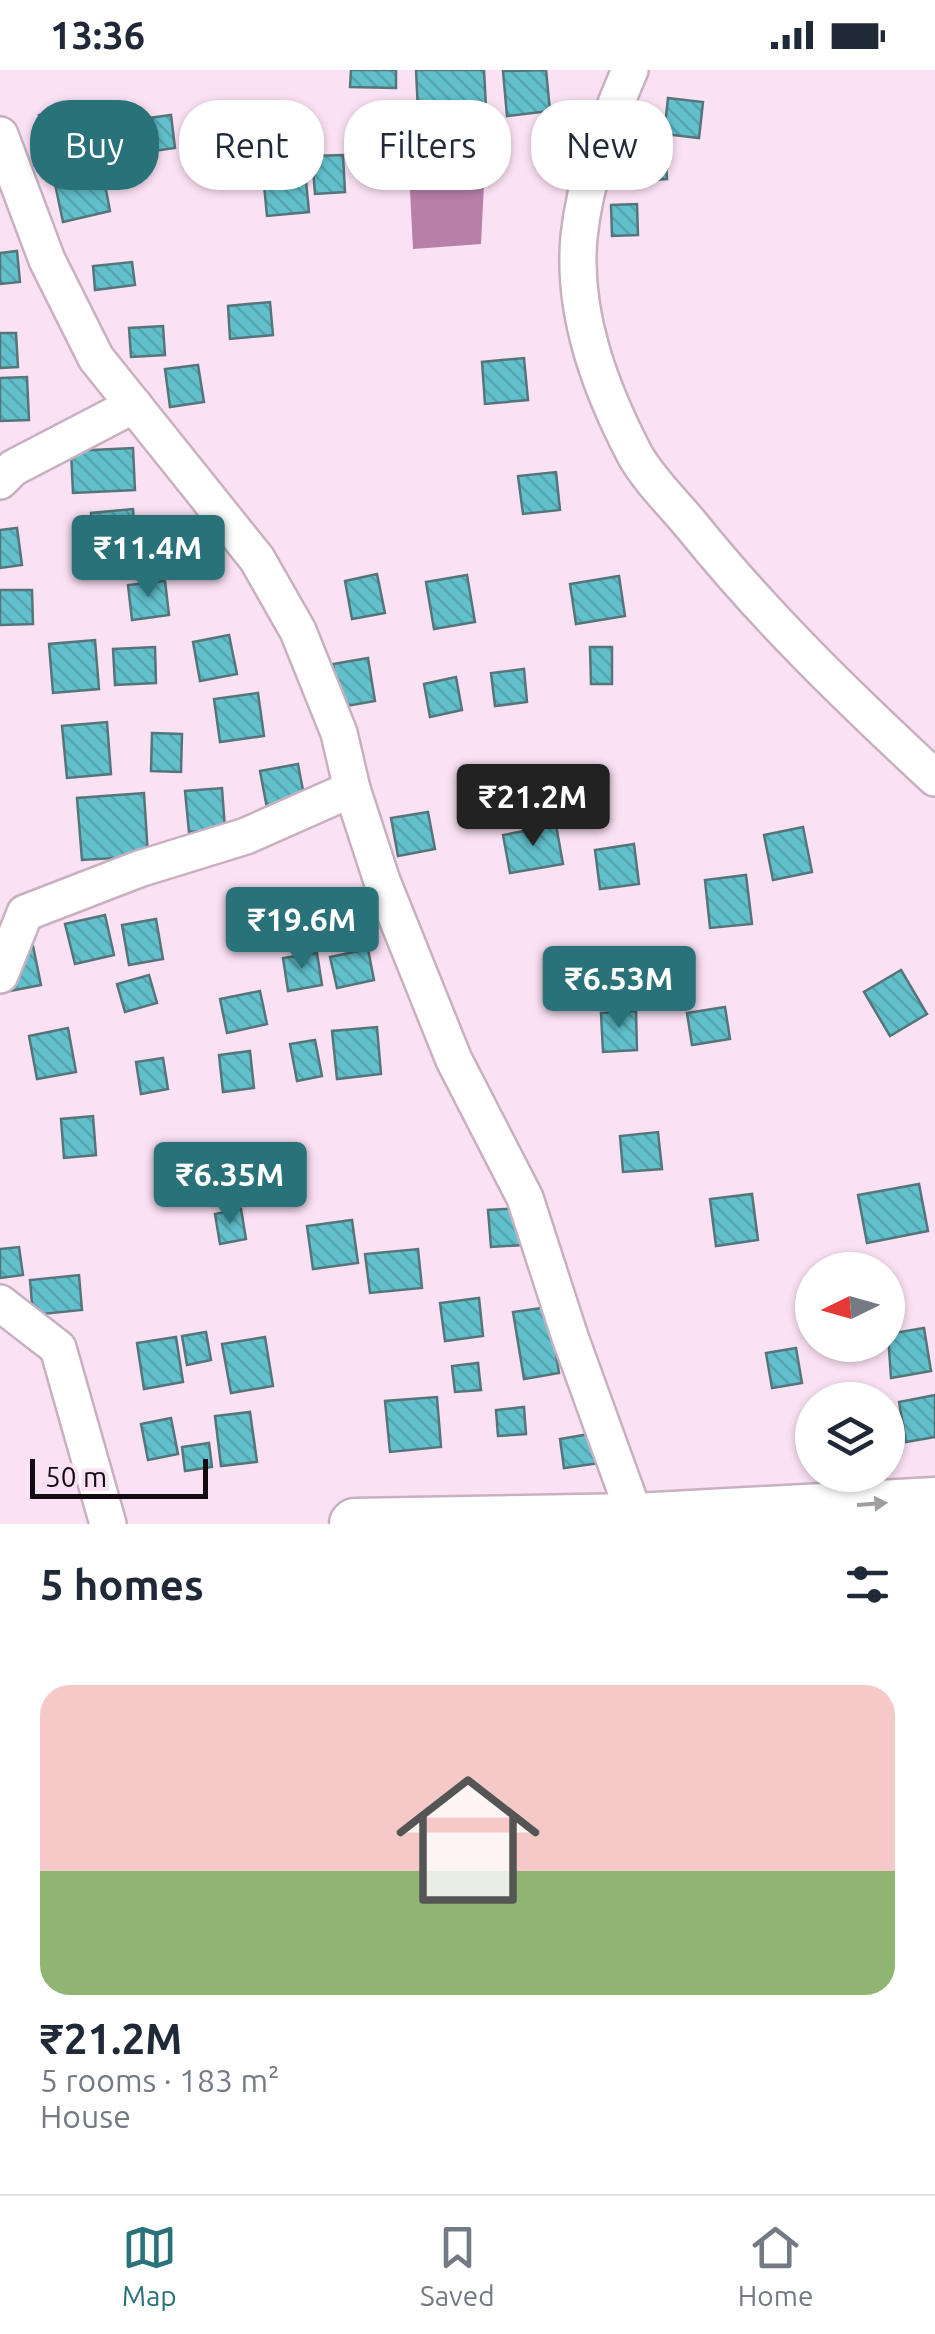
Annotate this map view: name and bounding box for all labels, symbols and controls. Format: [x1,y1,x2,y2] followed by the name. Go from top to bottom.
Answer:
[50,14,145,56] text: 13:36
[30,100,159,190] chip: Buy
[179,100,324,190] chip: Rent
[344,100,511,190] chip: Filters
[531,100,673,190] chip: New
[67,515,229,600] pin: ₹11.4M
[94,529,202,565] text: ₹11.4M
[452,764,614,849] pin: ₹21.2M
[479,778,587,814] text: ₹21.2M
[221,887,383,972] pin: ₹19.6M
[248,901,356,937] text: ₹19.6M
[538,946,700,1031] pin: ₹6.53M
[565,960,673,996] text: ₹6.53M
[149,1142,311,1227] pin: ₹6.35M
[176,1156,284,1192] text: ₹6.35M
[795,1252,905,1362] north arrow
[795,1252,905,1492] map controls
[795,1382,905,1492] button: layers
[30,1454,208,1498] scale bar
[45,1461,107,1492] text: 50 m
[856,1496,888,1512] one-way arrow
[840,1557,895,1612] icon: filters
[40,1561,204,1608] text: 5 homes
[378,1750,558,1930] icon: home
[40,2015,182,2062] text: ₹21.2M
[40,2062,280,2098] text: 5 rooms · 183 m²
[40,2098,131,2134] text: House
[122,2220,177,2311] tab: Map
[420,2220,495,2311] tab: Saved
[738,2220,813,2311] tab: Home

